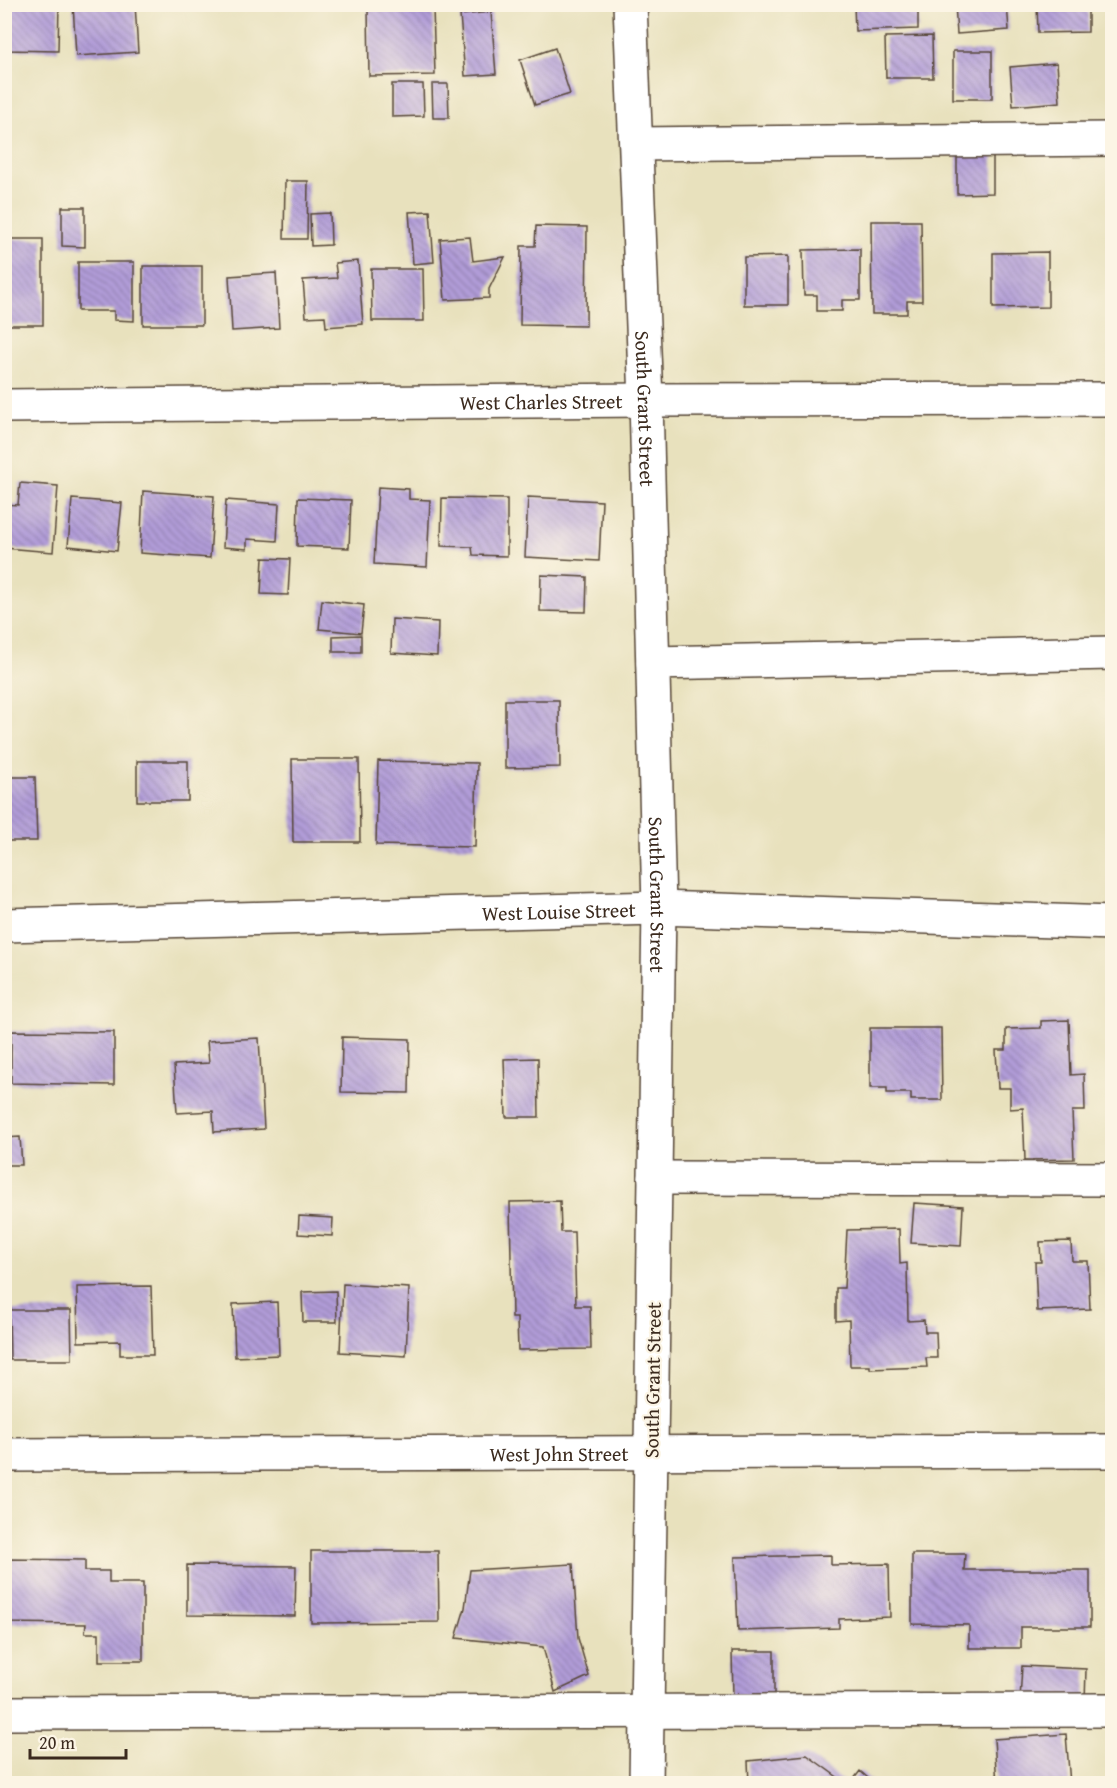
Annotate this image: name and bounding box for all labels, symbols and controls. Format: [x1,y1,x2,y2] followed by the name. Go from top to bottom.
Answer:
[629,330,663,487] street label: South Grant Street
[459,386,623,416] street label: West Charles Street
[642,816,674,973] street label: South Grant Street
[482,894,636,927] street label: West Louise Street
[636,1302,668,1458] street label: South Grant Street
[489,1438,629,1468] street label: West John Street
[30,1722,126,1760] scale bar
[39,1729,75,1756] text: 20 m

